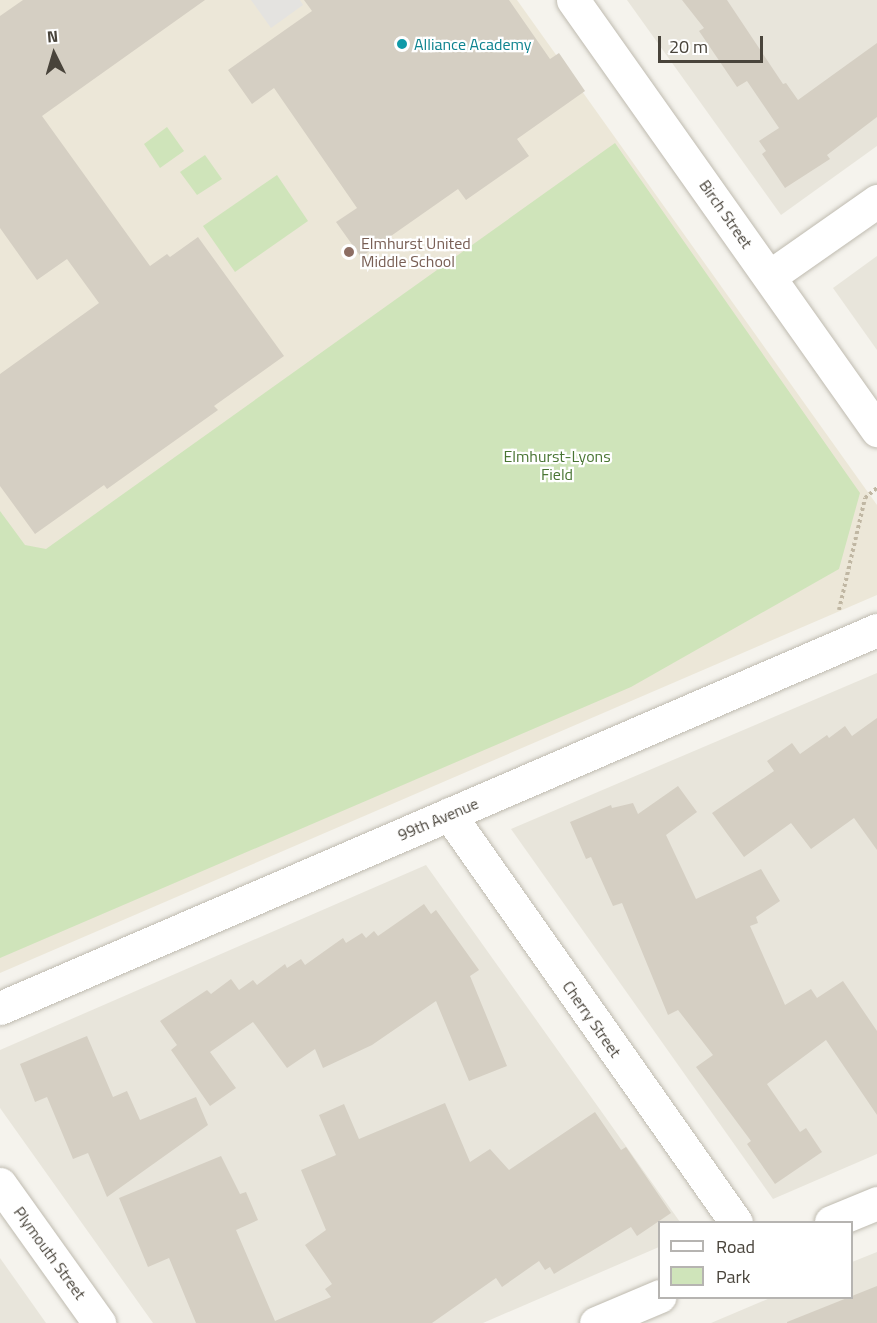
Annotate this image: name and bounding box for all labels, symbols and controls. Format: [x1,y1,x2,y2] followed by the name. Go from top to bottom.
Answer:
[24,24,84,84] north arrow
[46,24,59,49] text: N
[661,24,766,62] scale bar
[669,33,708,60] text: 20 m
[414,34,532,54] place label: Alliance Academy
[395,37,409,51] marker: Alliance Academy
[695,176,757,252] street label: Birch Street
[361,233,471,271] place label: Elmhurst United Middle School
[342,245,356,259] marker: Elmhurst United Middle School
[503,446,611,484] park label: Elmhurst-Lyons Field
[395,793,481,845] street label: 99th Avenue
[559,977,625,1061] street label: Cherry Street
[10,1203,90,1303] street label: Plymouth Street
[658,1221,853,1299] legend
[716,1233,755,1260] text: Road
[716,1263,750,1290] text: Park

